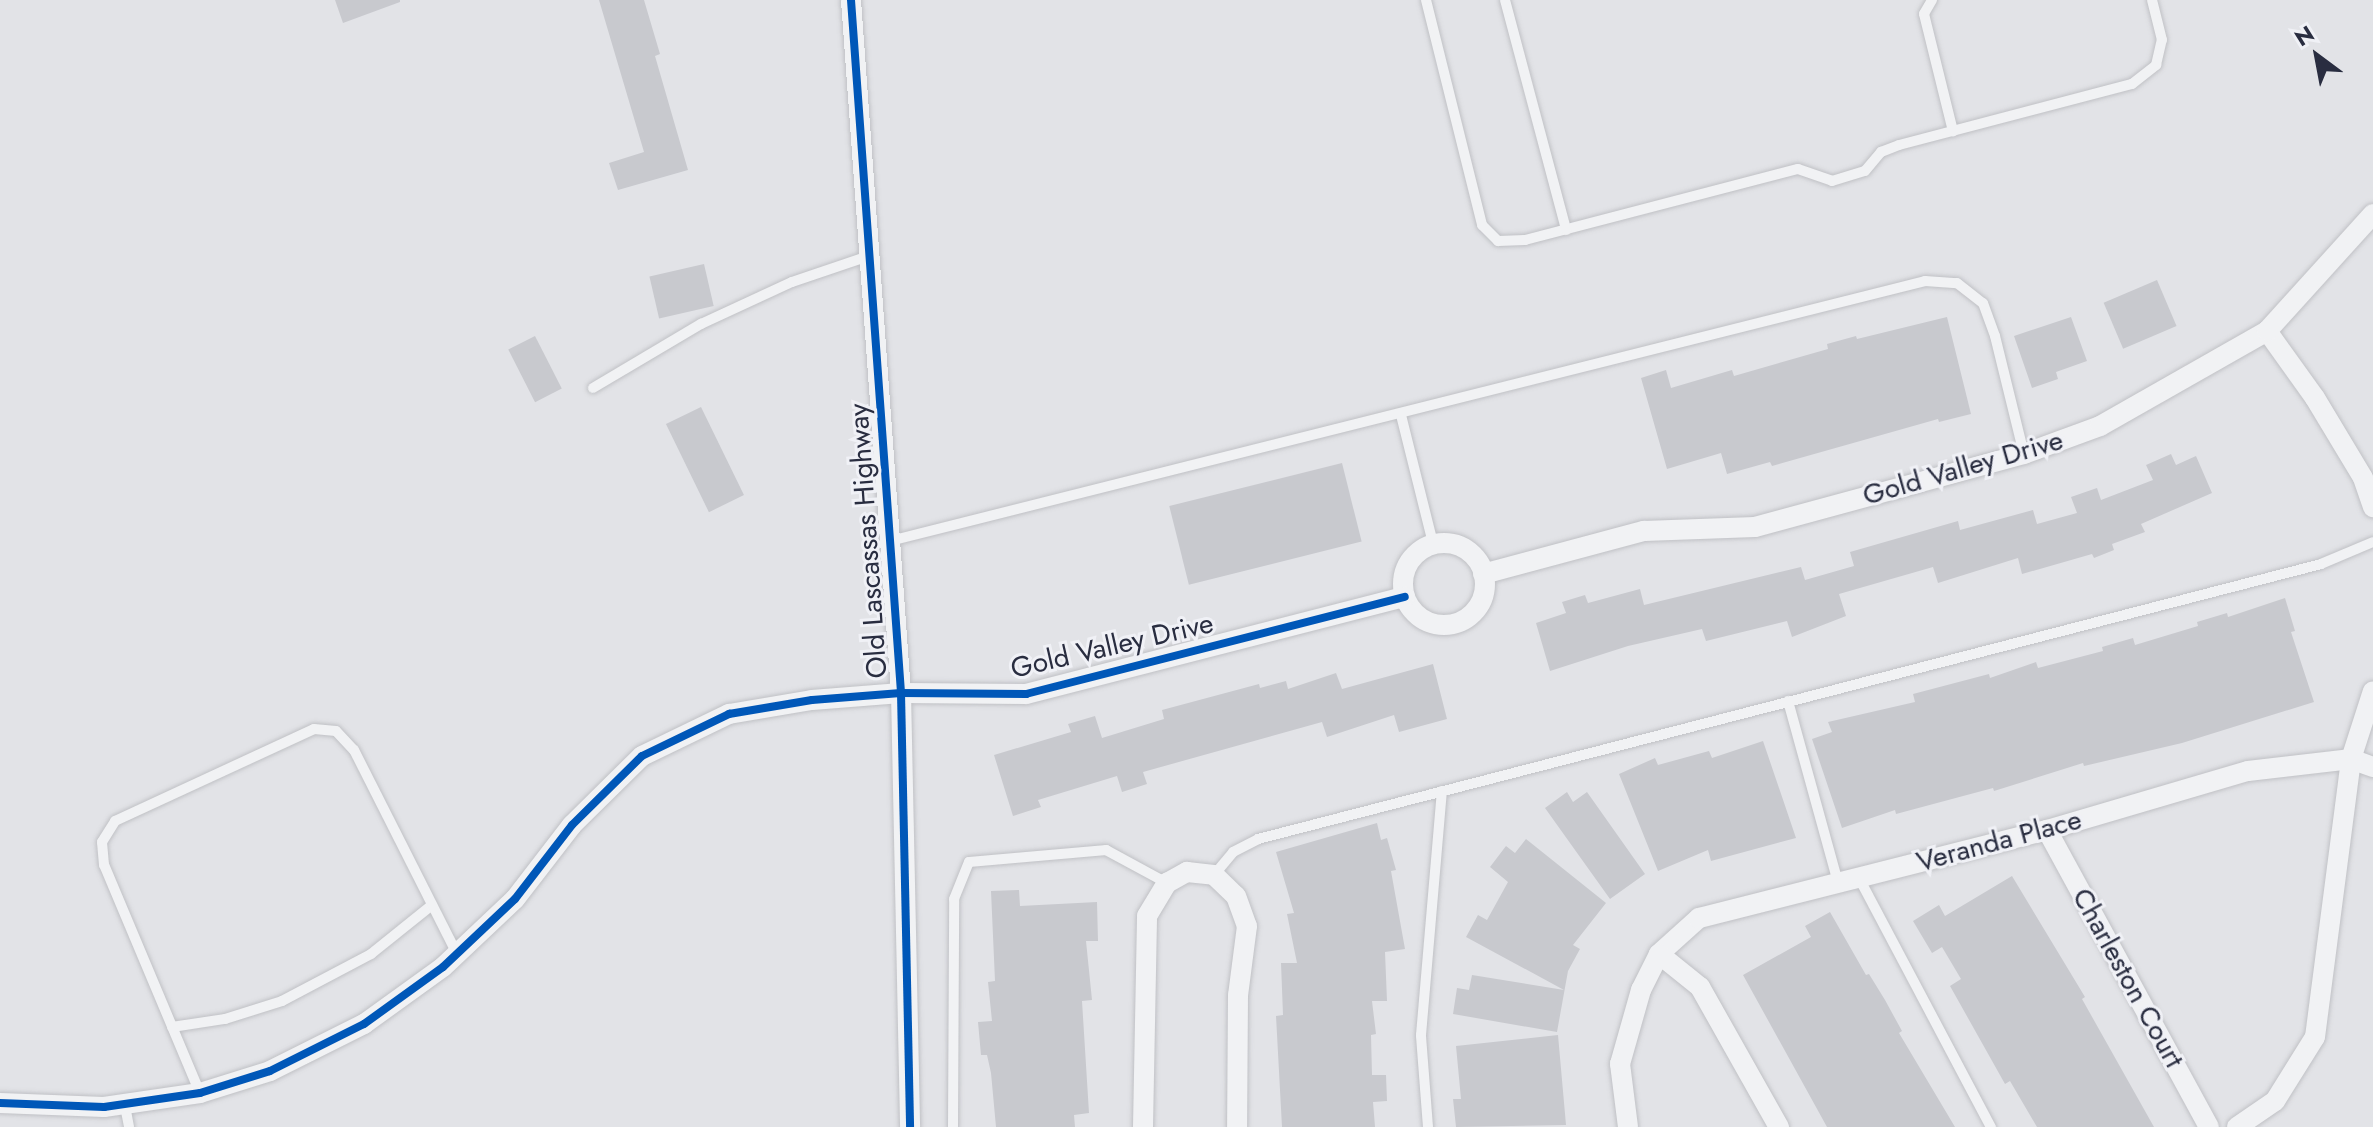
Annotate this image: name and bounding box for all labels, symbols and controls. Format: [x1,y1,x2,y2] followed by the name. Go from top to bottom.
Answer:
[2277,16,2357,96] north arrow
[2288,17,2320,54] text: N
[842,402,894,680] street label: Old Lascassas Highway
[1859,423,2067,513] street label: Gold Valley Drive
[1007,606,1217,686] street label: Gold Valley Drive
[1913,803,2085,879] street label: Veranda Place
[2065,883,2191,1073] street label: Charleston Court

